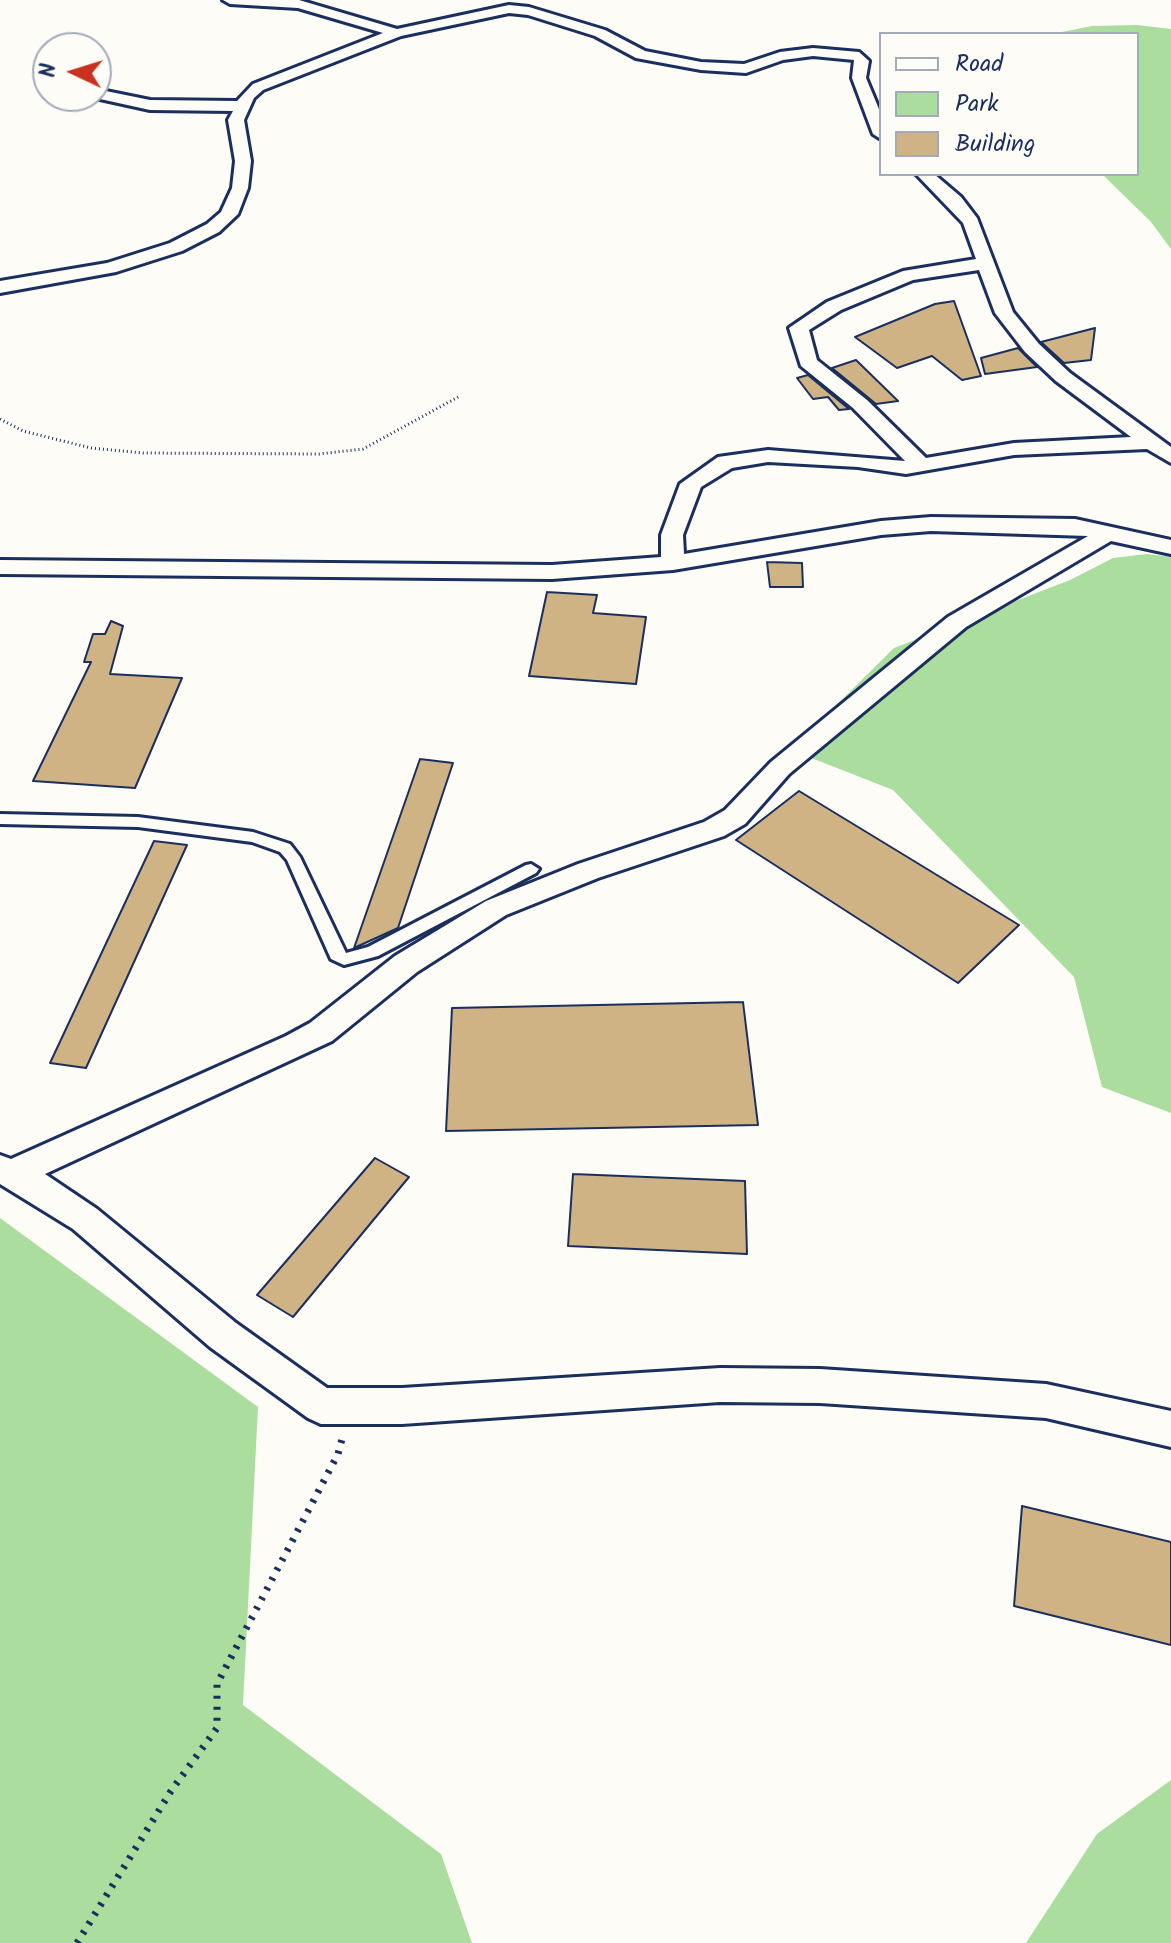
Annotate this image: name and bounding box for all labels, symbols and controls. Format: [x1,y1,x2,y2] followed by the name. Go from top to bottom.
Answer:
[32,32,112,112] north arrow
[879,32,1139,176] legend
[955,45,1003,84] text: Road
[32,62,67,79] text: N
[955,85,999,124] text: Park
[955,125,1035,164] text: Building

